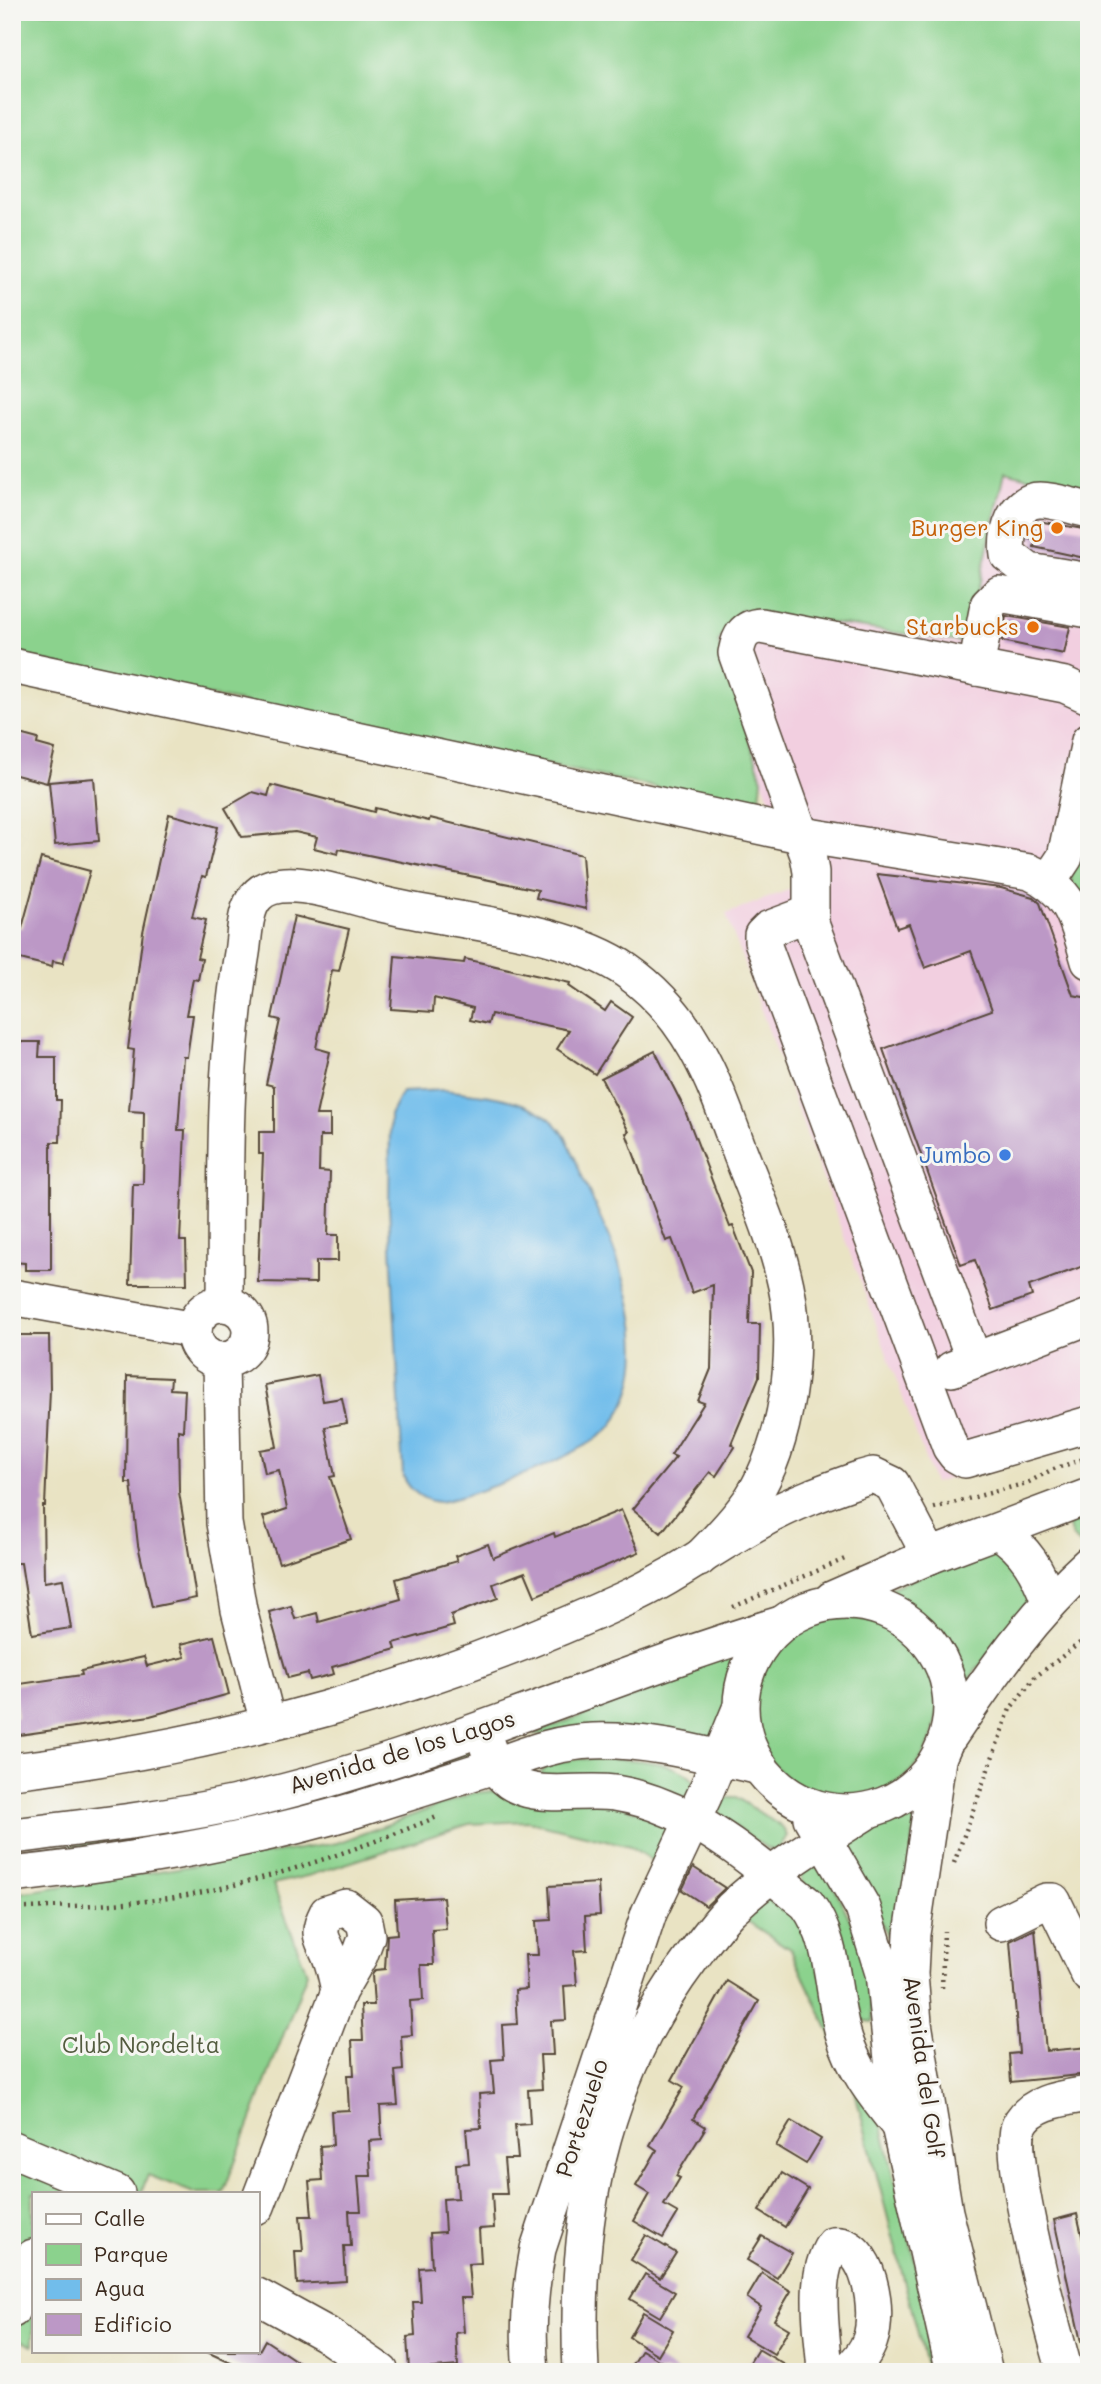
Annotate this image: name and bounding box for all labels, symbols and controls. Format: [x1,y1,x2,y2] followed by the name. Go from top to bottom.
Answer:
[911,512,1043,542] place label: Burger King
[1049,520,1065,536] marker: Burger King
[906,611,1019,641] place label: Starbucks
[1025,619,1041,635] marker: Starbucks
[919,1139,991,1169] place label: Jumbo
[997,1147,1013,1163] marker: Jumbo
[285,1702,518,1800] street label: Avenida de los Lagos
[897,1974,953,2161] street label: Avenida del Golf
[62,2029,220,2059] park label: Club Nordelta
[548,2055,614,2181] street label: Portezuelo
[32,2192,259,2352] legend
[94,2204,146,2231] text: Calle
[94,2240,168,2267] text: Parque
[94,2274,145,2301] text: Agua
[94,2310,172,2337] text: Edificio

